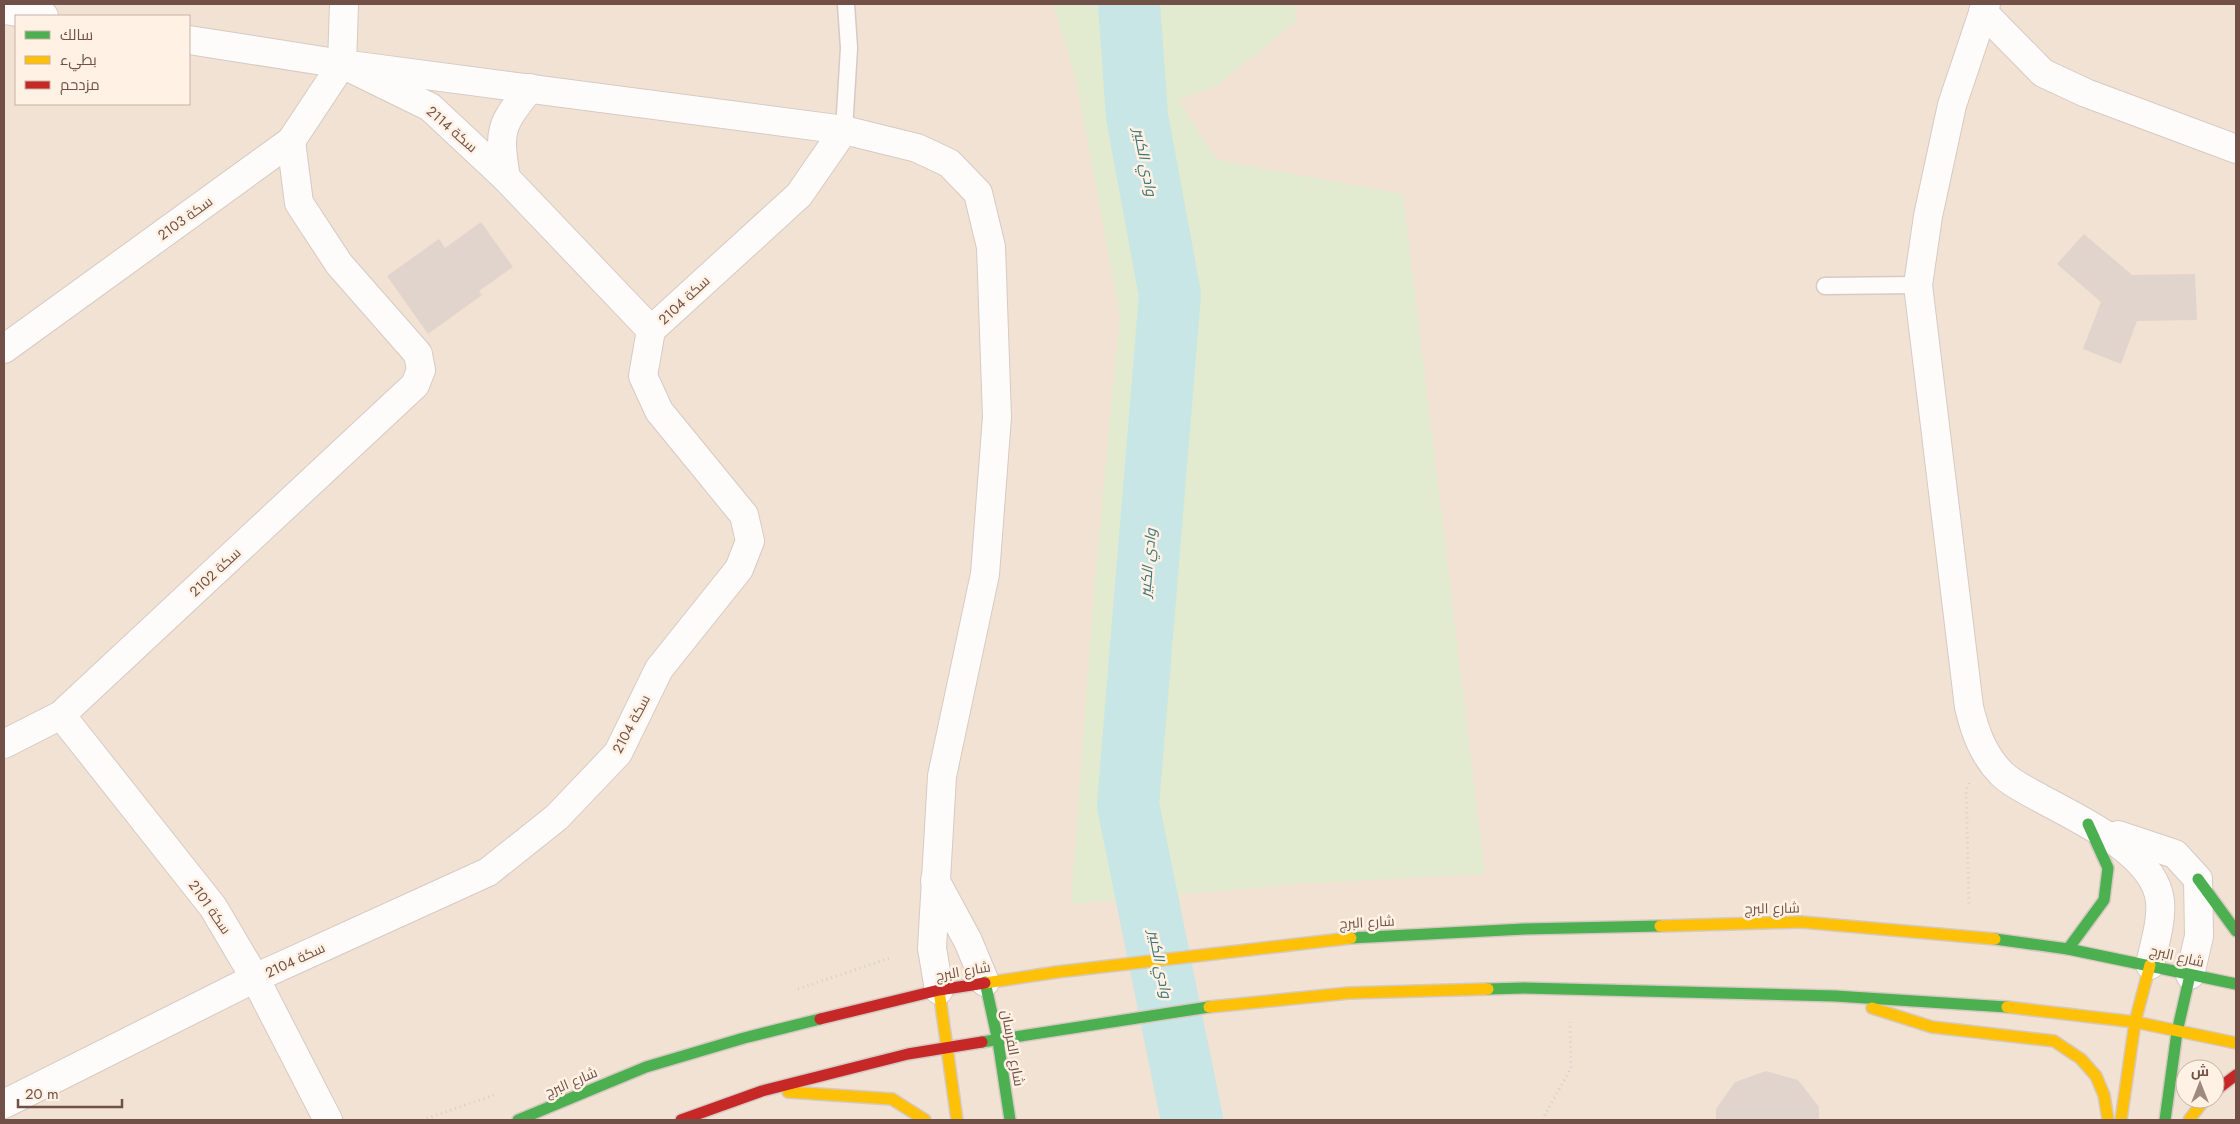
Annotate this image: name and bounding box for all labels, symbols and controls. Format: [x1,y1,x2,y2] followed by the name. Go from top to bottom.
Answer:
[15,15,190,105] legend
[60,24,93,46] text: سالك
[60,49,97,72] text: بطيء
[60,74,100,96] text: مزدحم
[422,101,482,157] street label: سكة 2114
[1126,124,1163,199] water label: وادي الكبير
[153,191,217,245] street label: سكة 2103
[654,271,714,329] street label: سكة 2104
[1134,527,1163,600] water label: وادي الكبير
[185,543,245,601] street label: سكة 2102
[607,691,655,757] street label: سكة 2104
[184,876,236,938] street label: سكة 2101
[1744,898,1800,918] street label: شارع البرج
[1339,911,1395,933] street label: شارع البرج
[1141,926,1178,1001] water label: وادي الكبير
[262,937,328,983] street label: سكة 2104
[2148,940,2206,972] street label: شارع البرج
[934,956,992,986] street label: شارع البرج
[996,1008,1030,1088] street label: شارع الفرسان
[2175,1059,2225,1109] north arrow
[2191,1061,2209,1081] text: ش
[542,1062,600,1102] street label: شارع البرج
[18,1076,121,1108] scale bar
[25,1083,59,1105] text: 20 m

